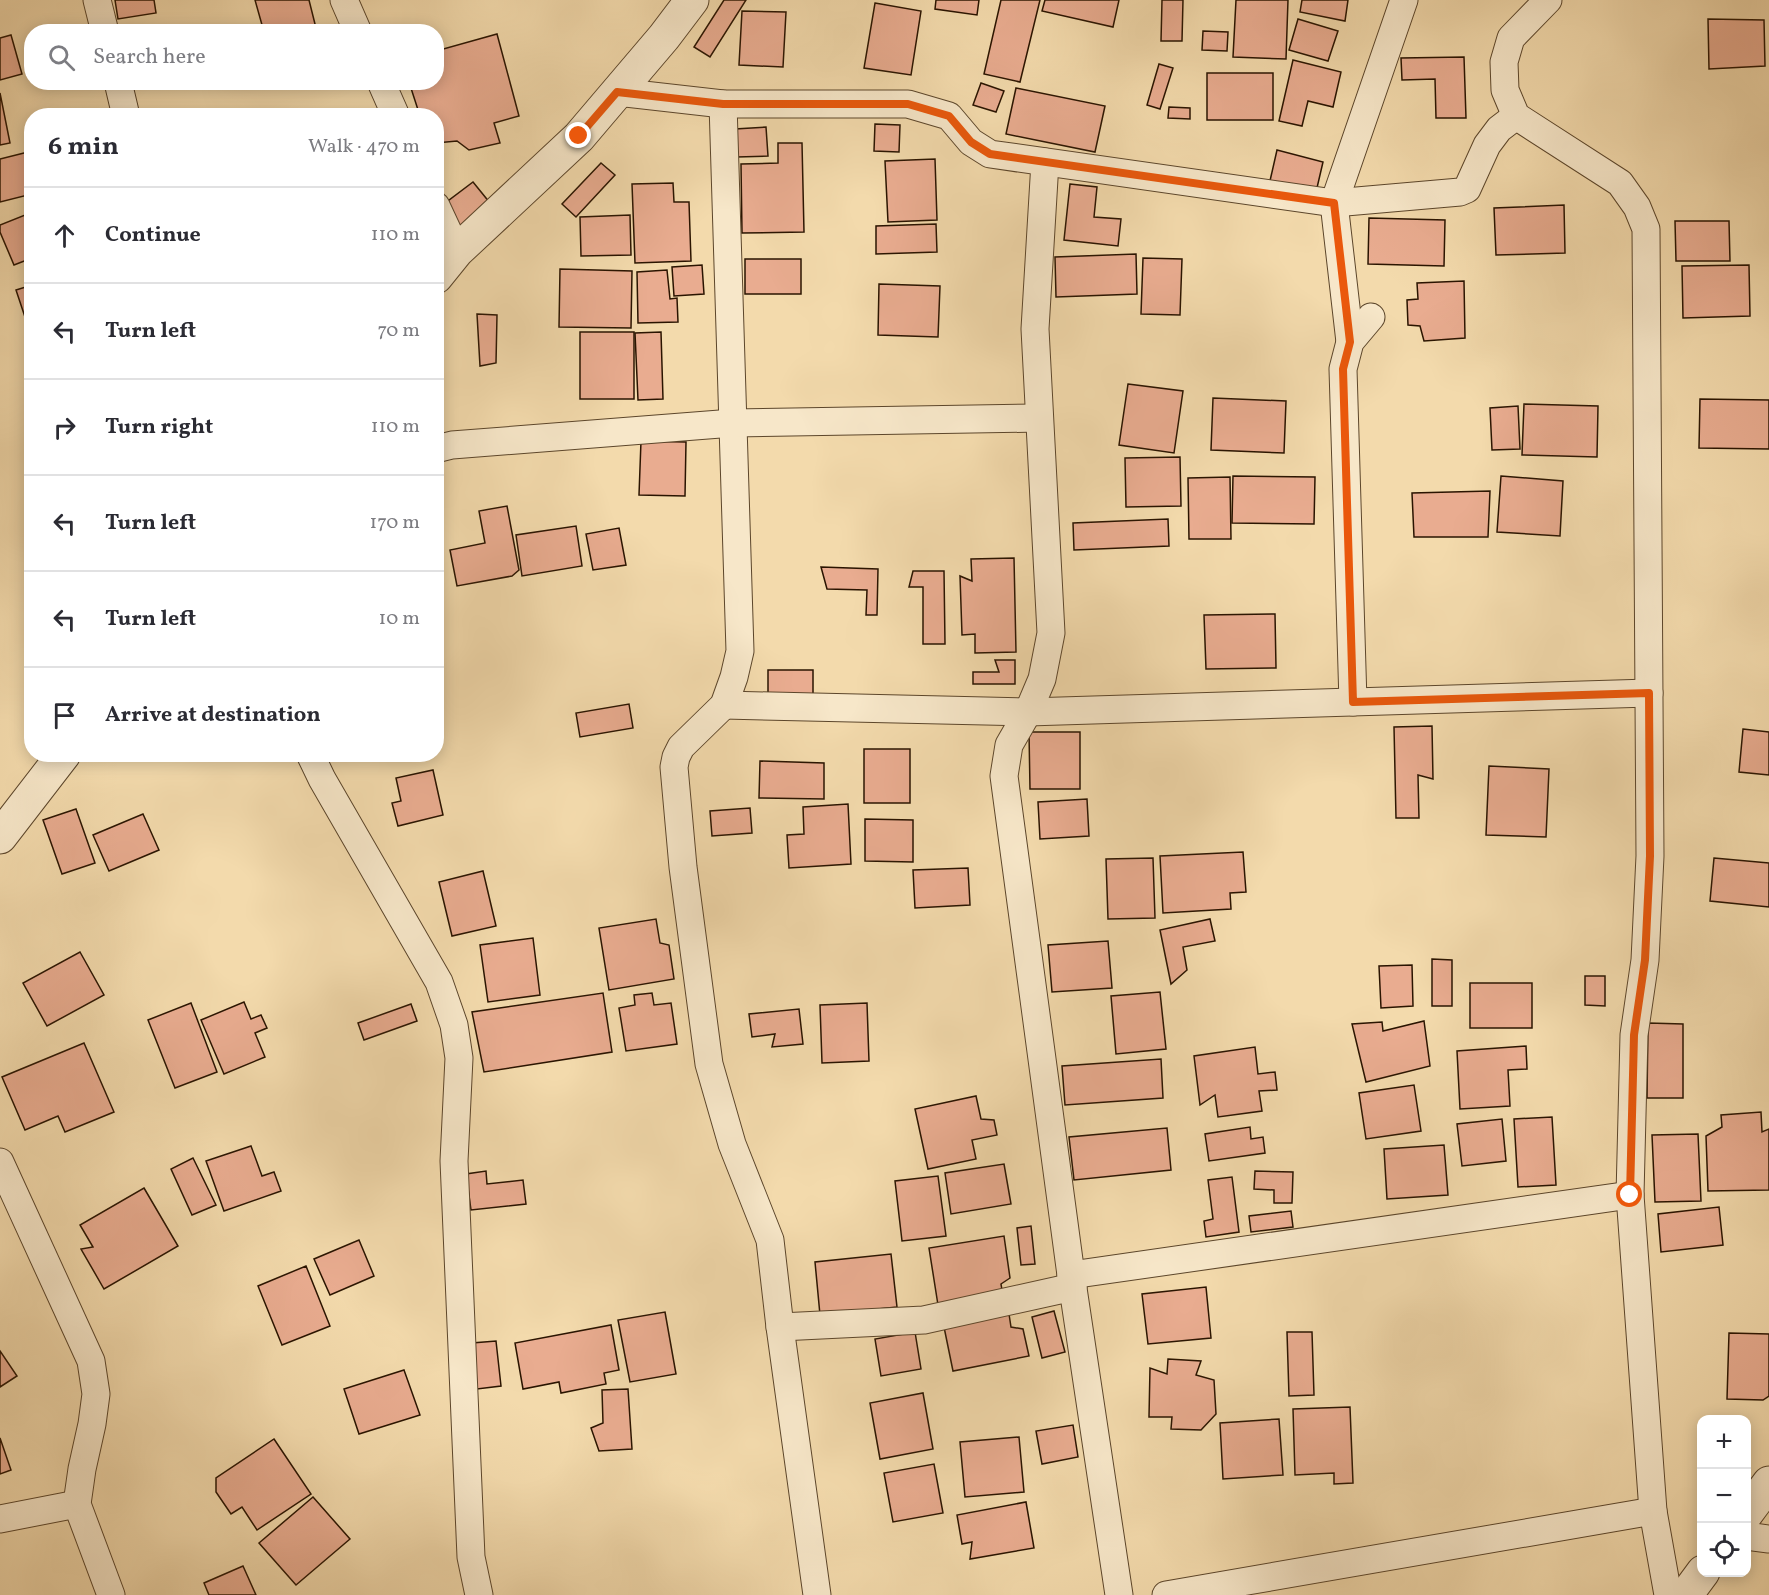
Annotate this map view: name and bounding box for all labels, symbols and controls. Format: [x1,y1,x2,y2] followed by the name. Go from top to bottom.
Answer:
[24,24,444,90] search box
[45,41,78,74] icon: search
[93,42,206,73] text: Search here
[565,122,591,148] route end
[48,129,119,165] text: 6 min
[308,133,420,161] text: Walk · 470 m
[48,219,81,252] icon: ahead
[105,220,201,251] text: Continue
[371,221,420,249] text: 110 m
[48,315,81,348] icon: left
[105,316,196,347] text: Turn left
[377,317,420,345] text: 70 m
[48,411,81,444] icon: right
[105,412,213,443] text: Turn right
[371,413,420,441] text: 110 m
[48,507,81,540] icon: left
[105,508,196,539] text: Turn left
[370,509,420,537] text: 170 m
[48,603,81,636] icon: left
[105,604,196,635] text: Turn left
[379,605,420,633] text: 10 m
[48,699,81,732] icon: arrive
[105,700,321,731] text: Arrive at destination
[1616,1181,1642,1207] route start
[1697,1415,1751,1577] map controls
[1697,1415,1751,1469] button: +
[1697,1469,1751,1523] button: −
[1697,1523,1751,1577] button: locate

